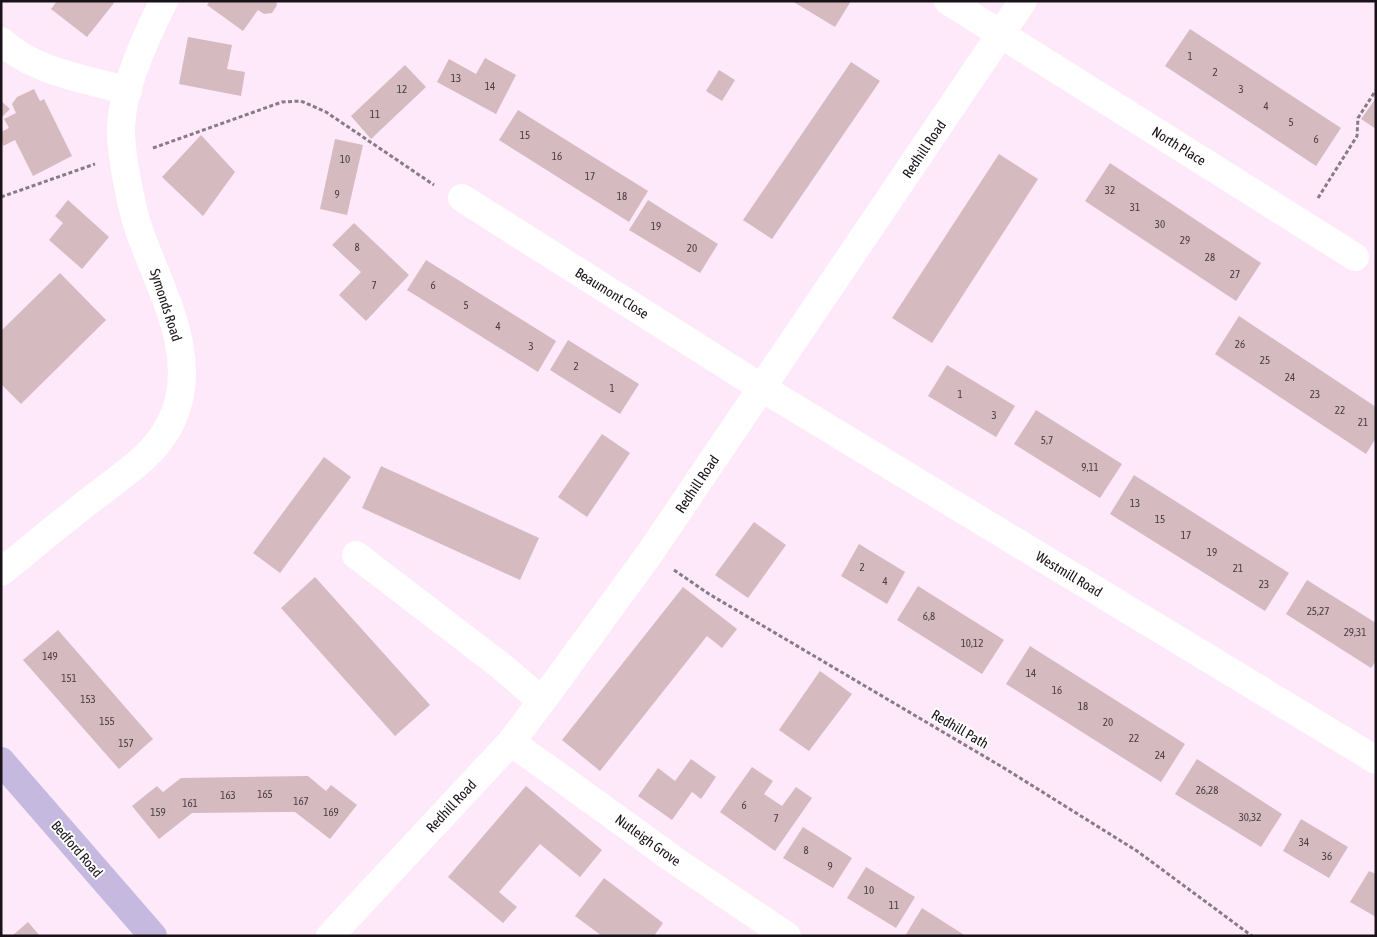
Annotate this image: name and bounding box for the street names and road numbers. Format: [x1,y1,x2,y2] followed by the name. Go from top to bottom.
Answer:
[899,117,949,181] street label: Redhill Road
[1149,123,1209,169] street label: North Place
[572,264,652,322] street label: Beaumont Close
[147,267,185,343] street label: Symonds Road
[672,452,722,516] street label: Redhill Road
[1033,548,1105,600] street label: Westmill Road
[929,706,991,752] street label: Redhill Path
[423,776,479,836] street label: Redhill Road
[612,811,684,869] street label: Nutleigh Grove
[48,818,106,880] street label: Bedford Road

